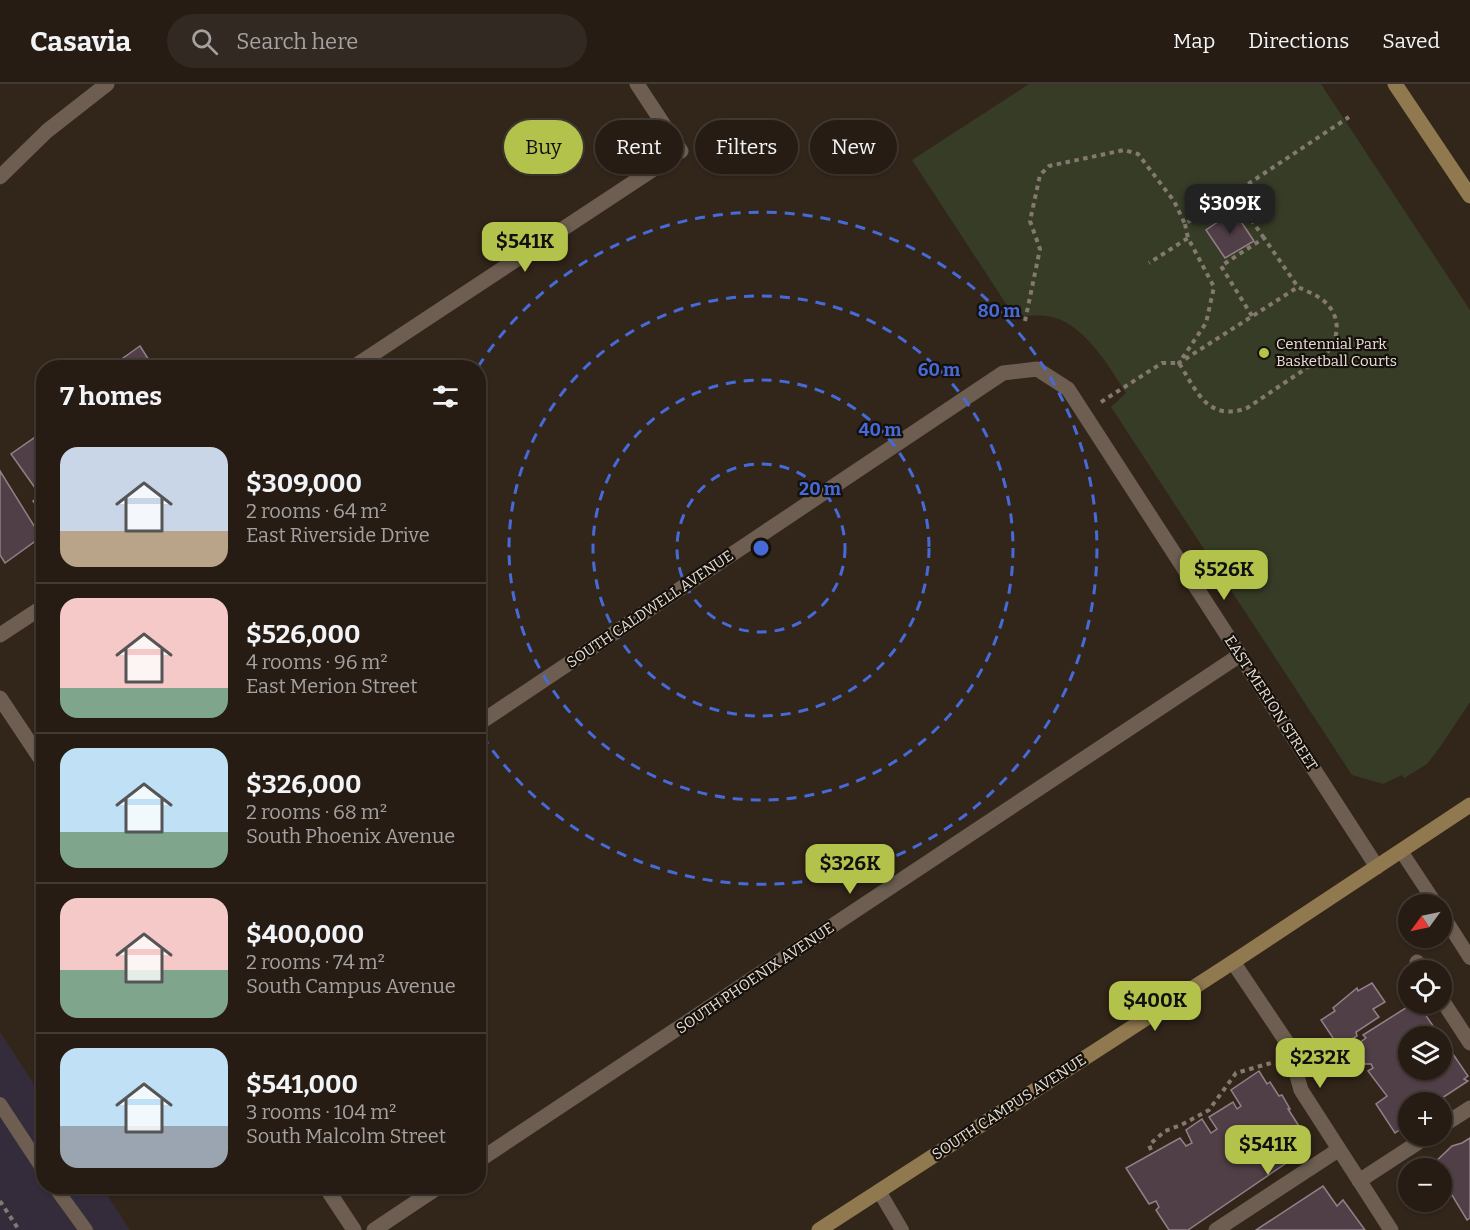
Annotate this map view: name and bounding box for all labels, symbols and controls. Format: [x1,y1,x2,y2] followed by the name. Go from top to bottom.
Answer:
[167,14,587,68] search box
[30,25,131,58] text: Casavia
[188,25,221,58] icon: search
[236,28,358,55] text: Search here
[1173,28,1215,54] text: Map
[1248,28,1349,54] text: Directions
[1382,28,1440,54] text: Saved
[504,120,583,174] chip: Buy
[595,120,683,174] chip: Rent
[695,120,798,174] chip: Filters
[810,120,897,174] chip: New
[1188,184,1272,235] pin: $309K
[1199,191,1261,215] text: $309K
[483,222,567,273] pin: $541K
[496,229,554,253] text: $541K
[978,300,1020,322] text: 80 m
[1276,335,1397,370] place label: Centennial Park Basketball Courts
[1257,346,1271,360] marker: Centennial Park Basketball Courts
[918,359,960,381] text: 60 m
[429,380,462,413] icon: filters
[60,381,162,412] text: 7 homes
[859,419,901,441] text: 40 m
[246,468,362,499] text: $309,000
[108,471,180,543] icon: home
[799,478,841,500] text: 20 m
[246,499,387,523] text: 2 rooms · 64 m²
[246,523,430,547] text: East Riverside Drive
[751,538,771,558] centre of rings
[563,546,737,672] street label: SOUTH CALDWELL AVENUE
[1182,550,1266,601] pin: $526K
[1194,557,1254,581] text: $526K
[246,619,360,650] text: $526,000
[108,622,180,694] icon: home
[1221,632,1321,774] street label: EAST MERION STREET
[246,650,388,674] text: 4 rooms · 96 m²
[246,674,417,698] text: East Merion Street
[246,769,361,800] text: $326,000
[108,772,180,844] icon: home
[246,800,387,824] text: 2 rooms · 68 m²
[246,824,455,848] text: South Phoenix Avenue
[808,844,892,895] pin: $326K
[819,851,881,875] text: $326K
[1398,894,1452,948] north arrow
[1398,894,1452,1212] map controls
[673,918,837,1038] street label: SOUTH PHOENIX AVENUE
[246,919,364,950] text: $400,000
[108,922,180,994] icon: home
[246,950,385,974] text: 2 rooms · 74 m²
[1398,960,1452,1014] button: locate
[246,974,456,998] text: South Campus Avenue
[1113,981,1197,1032] pin: $400K
[1123,988,1187,1012] text: $400K
[1398,1026,1452,1080] button: layers
[1278,1038,1362,1089] pin: $232K
[1290,1045,1350,1069] text: $232K
[929,1050,1089,1164] street label: SOUTH CAMPUS AVENUE
[246,1069,358,1100] text: $541,000
[108,1072,180,1144] icon: home
[1398,1092,1452,1146] button: +
[246,1100,396,1124] text: 3 rooms · 104 m²
[246,1124,446,1148] text: South Malcolm Street
[1226,1125,1310,1176] pin: $541K
[1239,1132,1297,1156] text: $541K
[1398,1158,1452,1212] button: −

